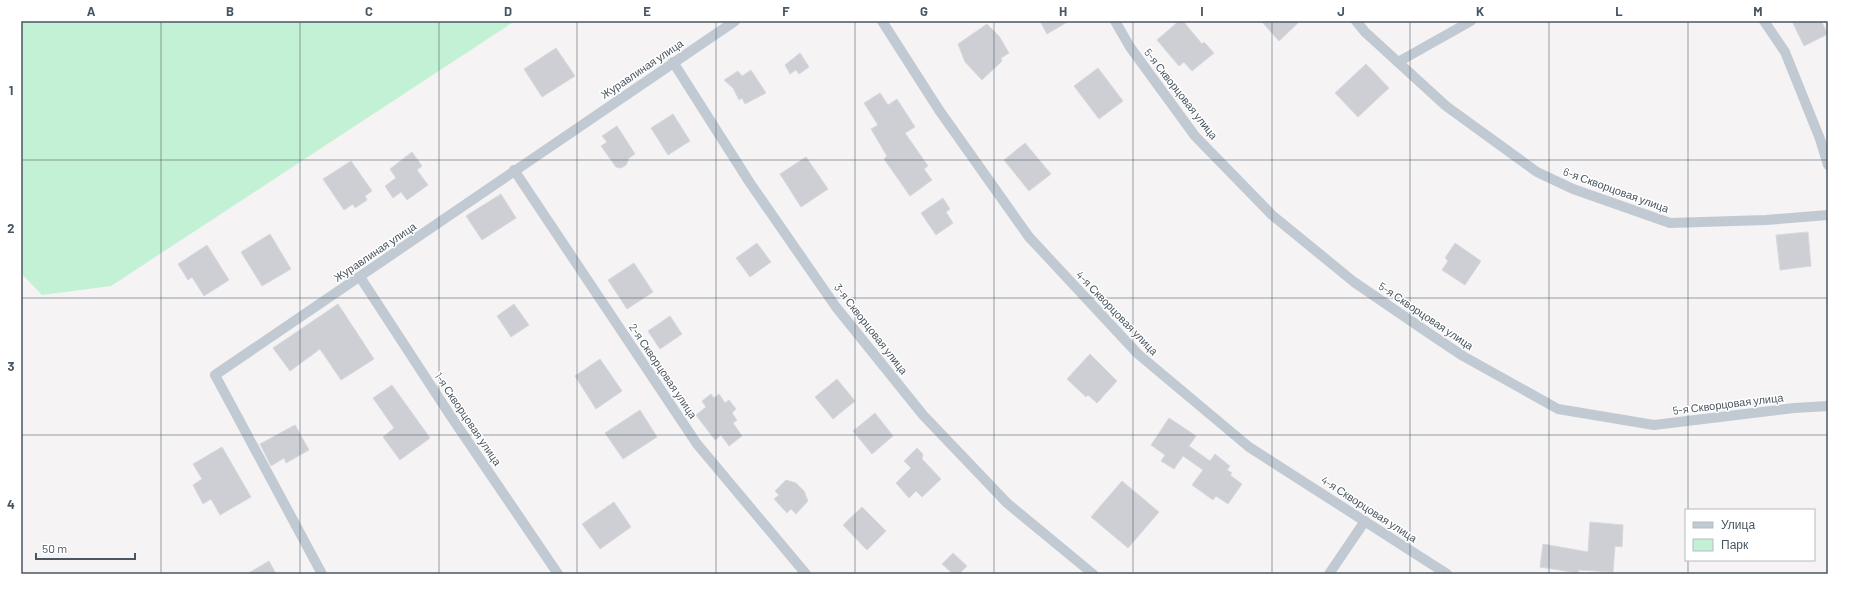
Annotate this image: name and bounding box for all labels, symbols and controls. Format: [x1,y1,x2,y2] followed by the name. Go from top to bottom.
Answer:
[87,3,96,19] text: A
[226,3,234,19] text: B
[365,3,373,19] text: C
[504,3,512,19] text: D
[643,3,651,19] text: E
[782,3,790,19] text: F
[920,3,928,19] text: G
[1059,3,1067,19] text: H
[1200,3,1204,19] text: I
[1337,3,1345,19] text: J
[1476,3,1484,19] text: K
[1615,3,1623,19] text: L
[1753,3,1763,19] text: M
[598,36,686,101] street label: Журавлиная улица
[1142,46,1221,142] street label: 5-я Скворцовая улица
[9,82,13,98] text: 1
[1562,164,1672,215] street label: 6-я Скворцовая улица
[331,219,419,284] street label: Журавлиная улица
[7,220,15,236] text: 2
[1074,268,1161,358] street label: 4-я Скворцовая улица
[1376,279,1477,353] street label: 5-я Скворцовая улица
[832,281,911,377] street label: 3-я Скворцовая улица
[627,321,701,421] street label: 2-я Скворцовая улица
[7,358,15,374] text: 3
[432,370,505,469] street label: 1-я Скворцовая улица
[1672,390,1785,417] street label: 5-я Скворцовая улица
[1319,473,1420,545] street label: 4-я Скворцовая улица
[7,496,15,512] text: 4
[1685,509,1815,561] legend
[1721,517,1755,532] text: Улица
[36,535,135,561] scale bar
[1721,537,1749,552] text: Парк
[42,541,67,555] text: 50 m

